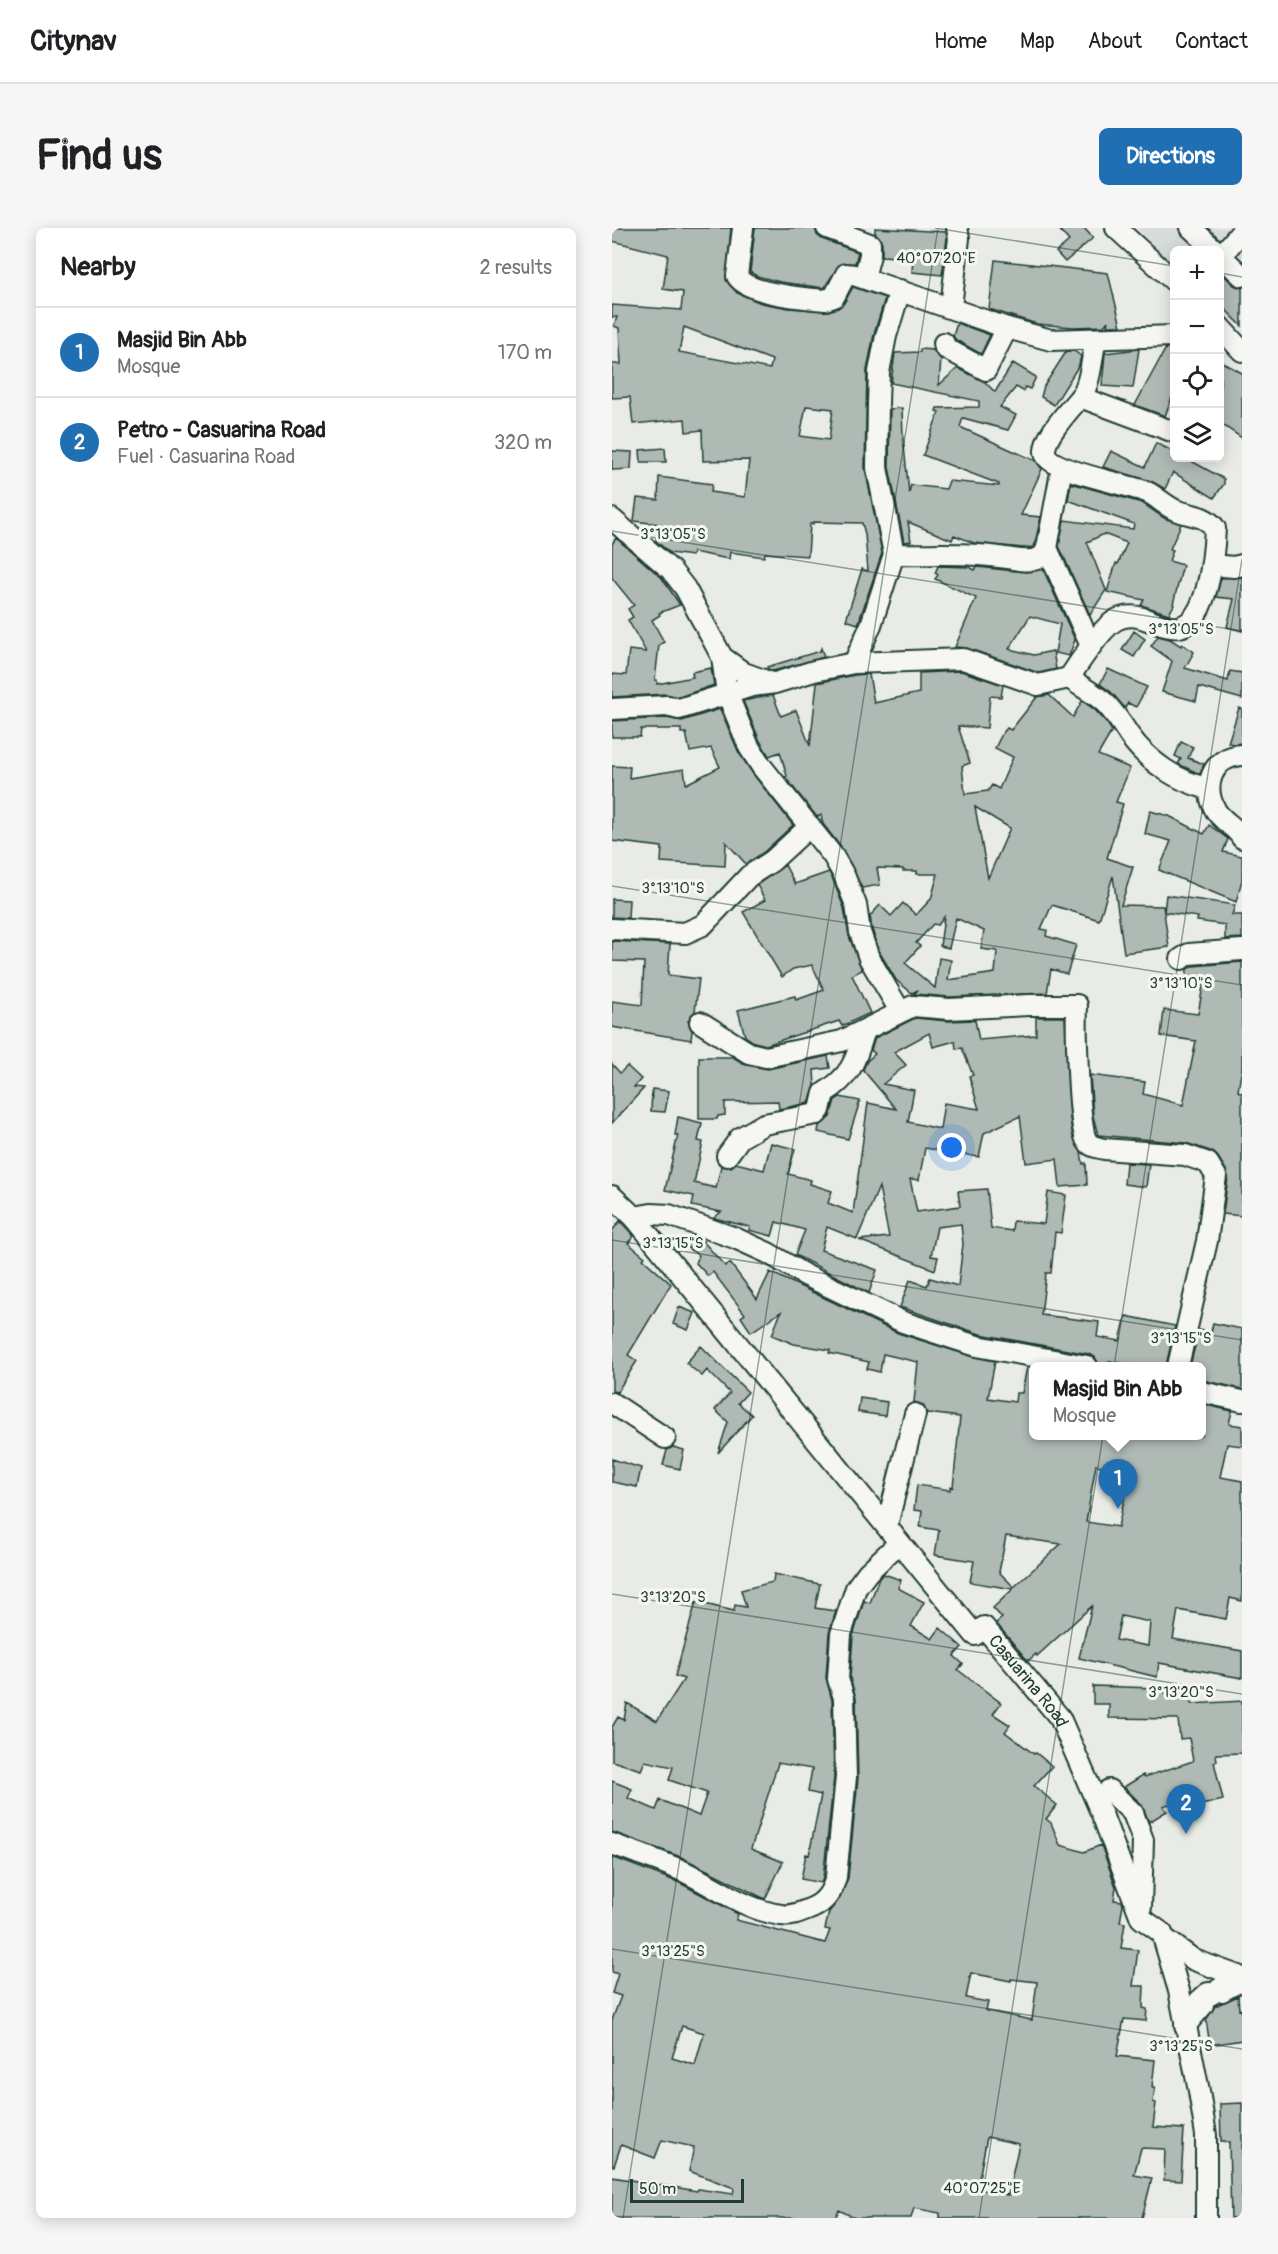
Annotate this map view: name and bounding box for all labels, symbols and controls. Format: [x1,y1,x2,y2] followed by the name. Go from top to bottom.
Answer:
[30,24,117,59] text: Citynav
[934,28,987,55] text: Home
[1020,28,1055,55] text: Map
[1088,28,1142,55] text: About
[1175,28,1248,55] text: Contact
[1099,128,1242,185] button: Directions
[36,130,162,182] text: Find us
[1170,246,1224,462] map controls
[1170,246,1224,300] button: +
[896,249,976,268] text: 40°07'20"E
[60,251,136,283] text: Nearby
[480,255,552,280] text: 2 results
[1170,300,1224,354] button: −
[117,326,247,354] text: Masjid Bin Abb
[76,340,83,365] text: 1
[498,340,552,365] text: 170 m
[117,354,180,379] text: Mosque
[1170,354,1224,408] button: locate
[1170,408,1224,462] button: layers
[117,416,326,444] text: Petro - Casuarina Road
[74,430,85,455] text: 2
[494,430,552,455] text: 320 m
[117,444,295,469] text: Fuel · Casuarina Road
[640,525,706,544] text: 3°13'05"S
[1148,620,1214,639] text: 3°13'05"S
[641,879,705,898] text: 3°13'10"S
[1149,974,1213,993] text: 3°13'10"S
[937,1133,966,1162] your location
[643,1234,703,1253] text: 3°13'15"S
[1151,1329,1211,1348] text: 3°13'15"S
[1029,1362,1206,1440] popup
[1053,1375,1182,1403] text: Masjid Bin Abb
[1053,1403,1116,1428] text: Mosque
[1098,1460,1138,1509] pin: 1
[640,1588,706,1607] text: 3°13'20"S
[983,1630,1073,1731] street label: Casuarina Road
[1148,1683,1214,1702] text: 3°13'20"S
[1166,1784,1206,1834] pin: 2
[641,1942,705,1961] text: 3°13'25"S
[1149,2037,1213,2056] text: 3°13'25"S
[630,2176,744,2204] scale bar
[639,2179,676,2199] text: 50 m
[943,2179,1021,2198] text: 40°07'25"E

